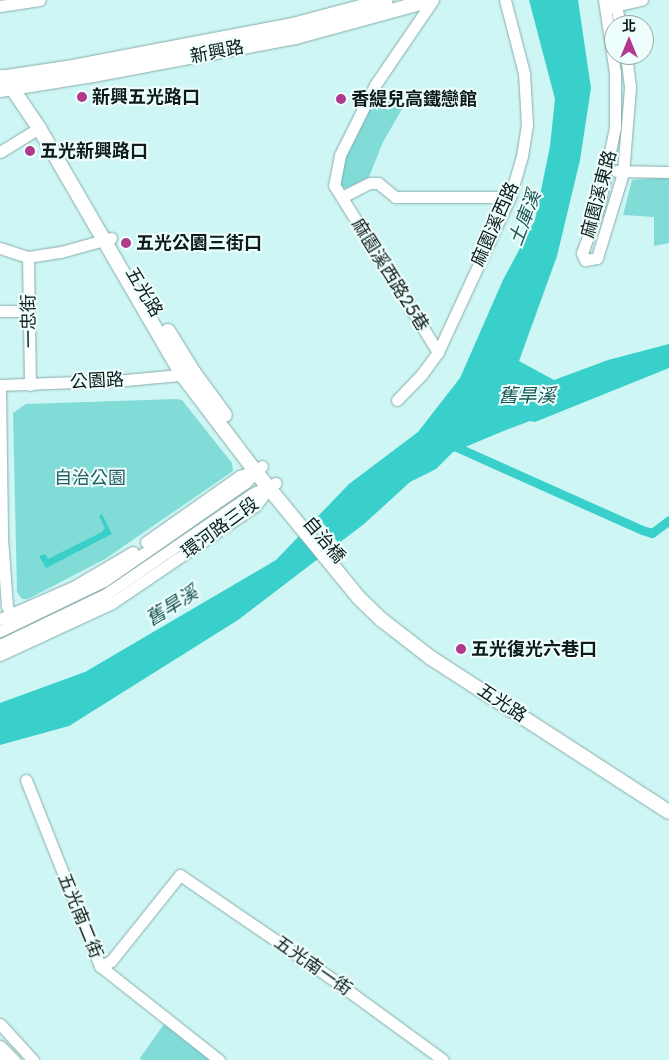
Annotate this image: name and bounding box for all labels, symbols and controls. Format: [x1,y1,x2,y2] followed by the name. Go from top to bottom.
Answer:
[604,15,654,65] north arrow
[622,16,636,36] text: 北
[188,36,246,68] street label: 新興路
[92,86,200,108] place label: 新興五光路口
[351,88,477,110] place label: 香緹兒高鐵戀館
[76,91,88,103] marker: 新興五光路口
[335,93,347,105] marker: 香緹兒高鐵戀館
[40,140,148,162] place label: 五光新興路口
[24,145,36,157] marker: 五光新興路口
[577,148,621,240] street label: 麻園溪東路
[467,178,523,270] street label: 麻園溪西路
[504,187,546,249] water label: 土庫溪
[347,215,433,335] street label: 麻園溪西路25巷
[136,232,262,254] place label: 五光公園三街口
[120,237,132,249] marker: 五光公園三街口
[121,263,167,321] street label: 五光路
[18,294,40,348] street label: 一忠街
[69,369,125,393] street label: 公園路
[499,385,555,407] water label: 舊旱溪
[54,467,126,489] park label: 自治公園
[177,493,263,563] street label: 環河路三段
[298,512,350,568] street label: 自治橋
[142,581,202,631] water label: 舊旱溪
[471,638,597,660] place label: 五光復光六巷口
[455,643,467,655] marker: 五光復光六巷口
[473,679,531,727] street label: 五光路
[53,870,107,962] street label: 五光南二街
[270,931,356,1001] street label: 五光南一街

